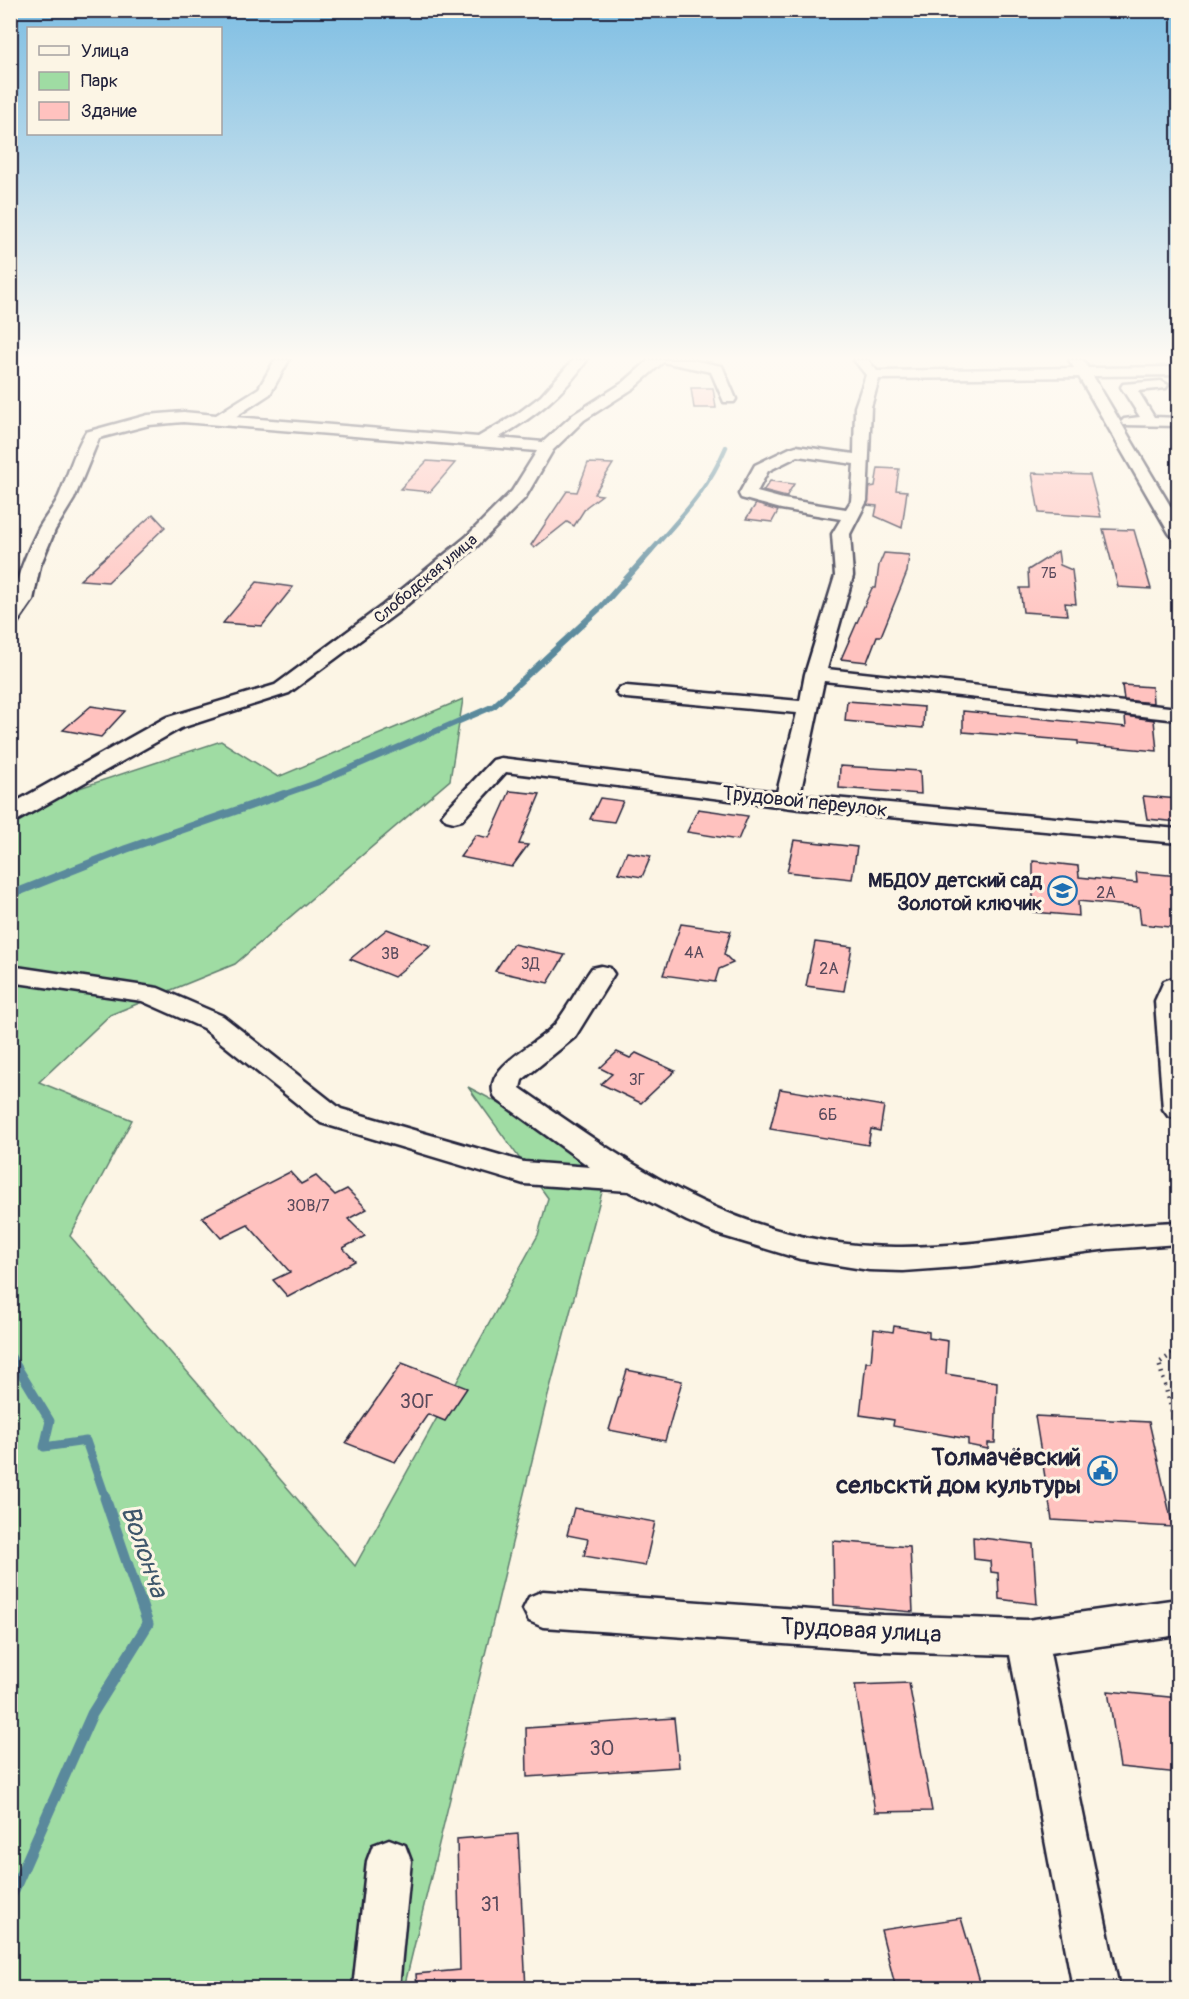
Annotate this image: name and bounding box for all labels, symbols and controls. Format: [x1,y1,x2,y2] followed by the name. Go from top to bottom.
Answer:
[27,27,222,135] legend
[81,40,129,63] text: Улица
[81,70,118,93] text: Парк
[81,100,137,123] text: Здание
[370,530,481,628] street label: Слободская улица
[1041,565,1057,582] house number: 7Б
[721,780,889,823] street label: Трудовой переулок
[868,868,1043,916] place label: МБДОУ детский сад Золотой ключик
[1047,875,1079,907] school or university icon: МБДОУ детский сад Золотой ключик
[1096,883,1116,903] house number: 2А
[684,943,704,963] house number: 4А
[381,944,399,964] house number: 3В
[521,954,540,974] house number: 3Д
[819,959,839,979] house number: 2А
[629,1070,645,1090] house number: 3Г
[819,1105,837,1125] house number: 6Б
[286,1196,330,1216] house number: 30В/7
[400,1389,434,1414] house number: 30Г
[835,1443,1081,1500] place label: Толмачёвский сельсктй дом культуры
[1086,1455,1118,1487] public building icon: Толмачёвский сельсктй дом культуры
[114,1501,175,1603] water label: Волонча
[780,1612,942,1649] street label: Трудовая улица
[590,1736,614,1761] house number: 30
[481,1892,499,1917] house number: 31

